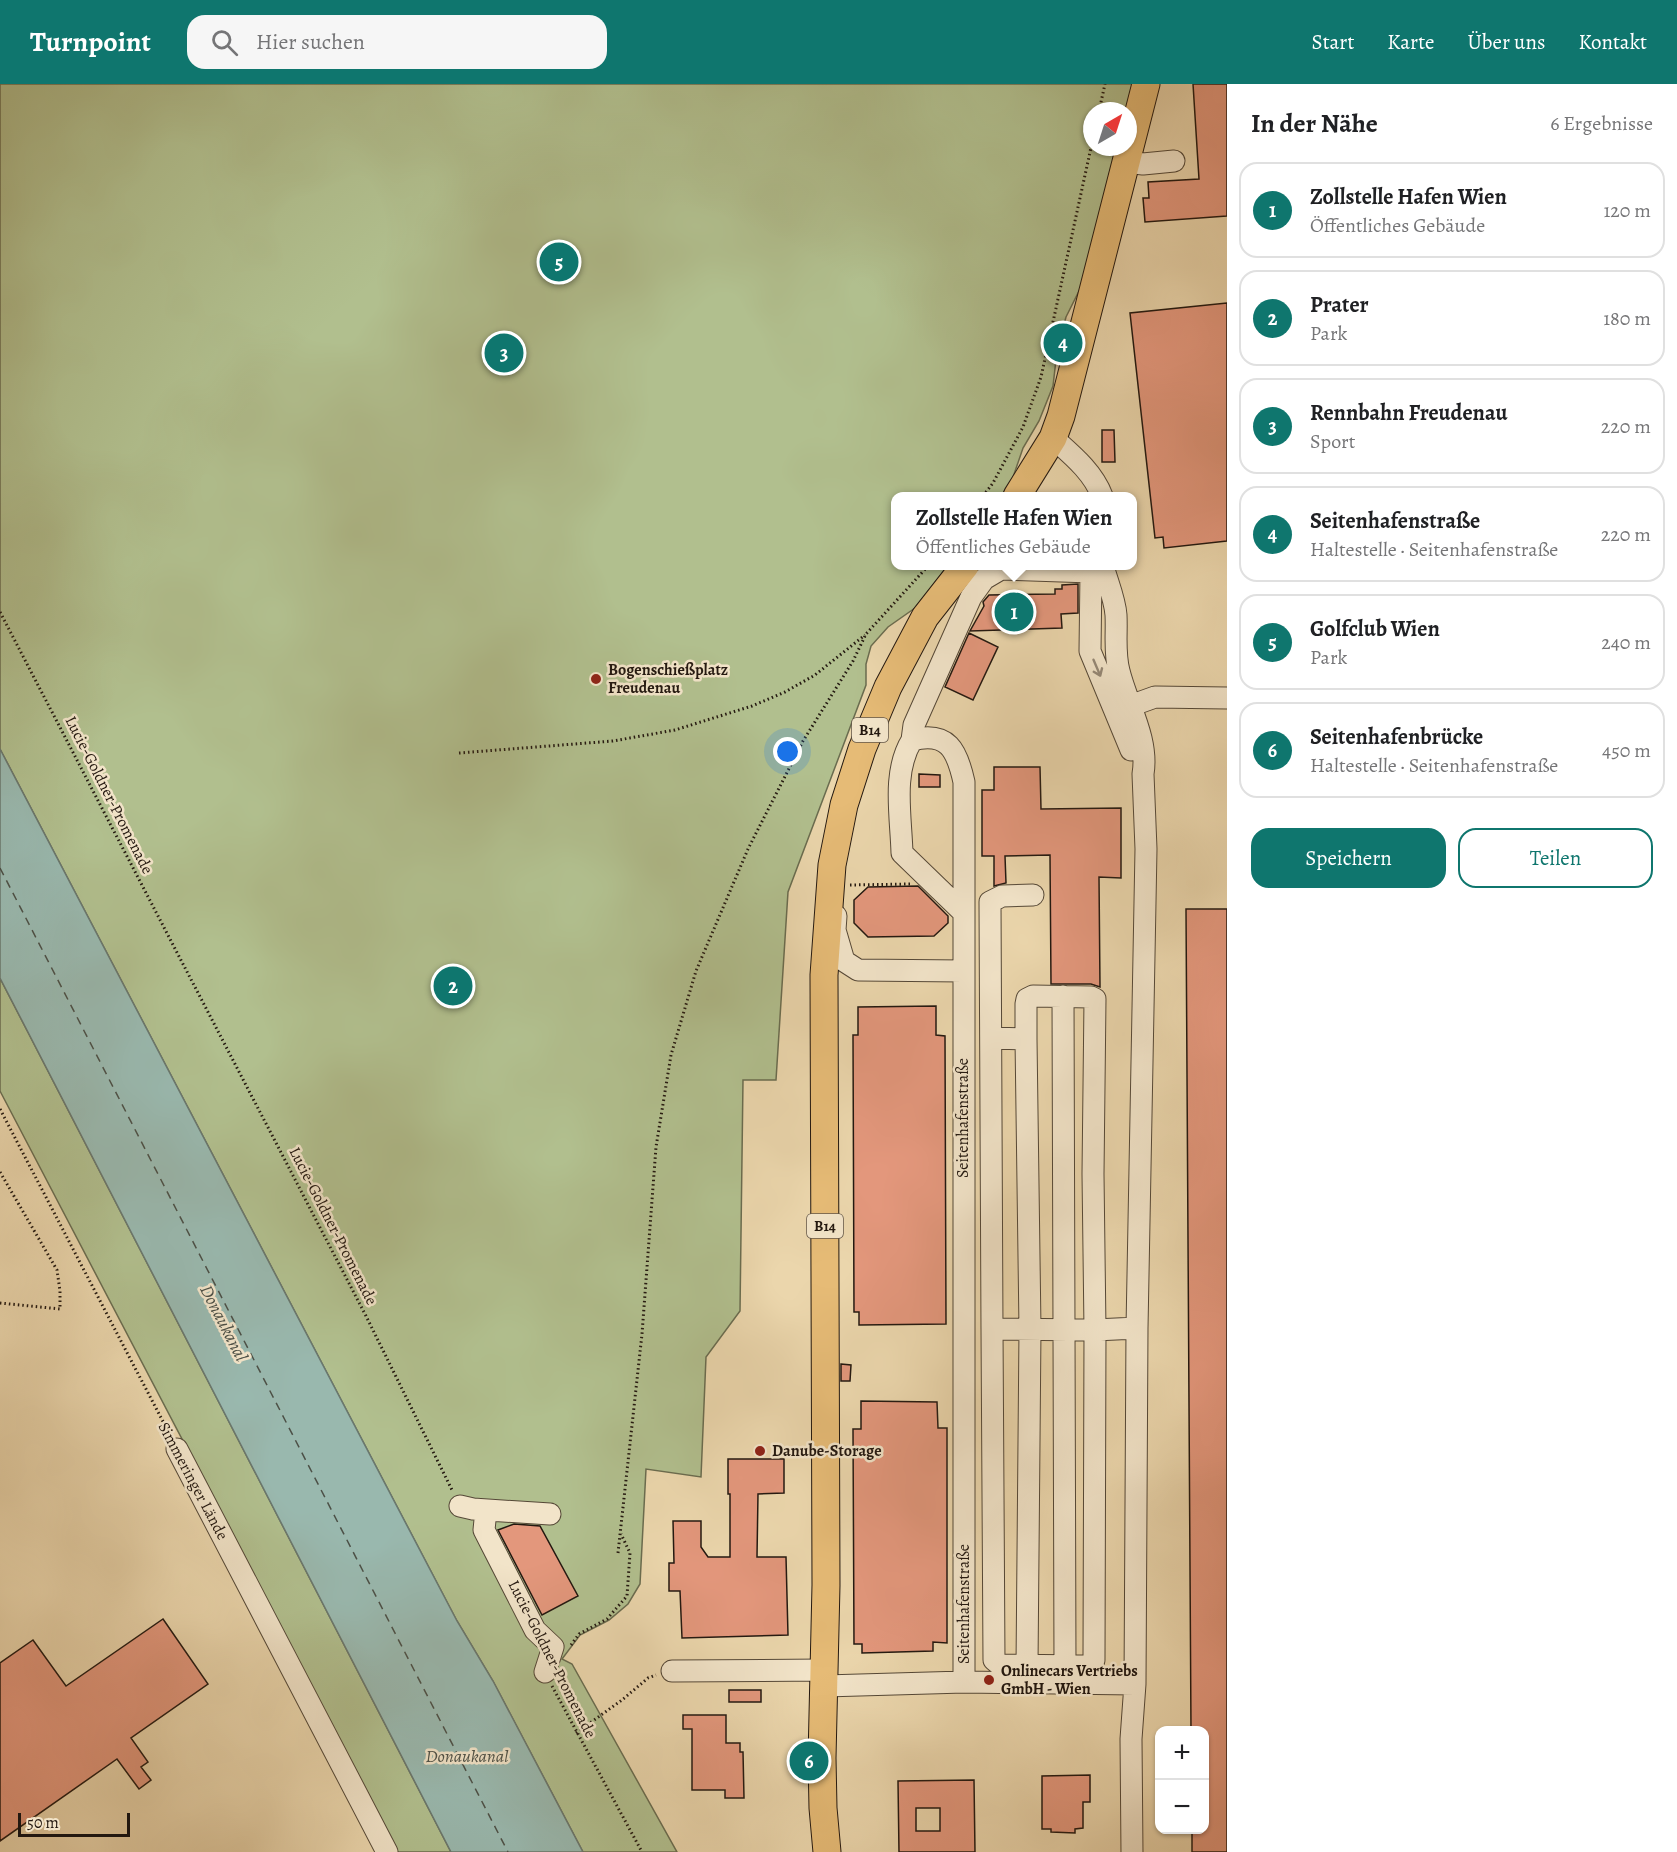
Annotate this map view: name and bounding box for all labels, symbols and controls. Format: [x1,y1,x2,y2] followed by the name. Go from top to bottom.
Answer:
[187,15,607,69] search box
[30,23,151,61] text: Turnpoint
[208,26,241,59] icon: search
[256,27,365,57] text: Hier suchen
[1312,28,1354,56] text: Start
[1387,28,1435,56] text: Karte
[1468,28,1545,56] text: Über uns
[1578,28,1647,56] text: Kontakt
[1083,102,1137,156] north arrow
[1251,106,1378,141] text: In der Nähe
[1550,110,1653,137] text: 6 Ergebnisse
[1310,182,1507,212] text: Zollstelle Hafen Wien
[1269,197,1276,224] text: 1
[1603,197,1651,224] text: 120 m
[1310,212,1485,239] text: Öffentliches Gebäude
[540,240,578,285] pin: 5
[1310,290,1369,320] text: Prater
[1268,305,1277,332] text: 2
[1603,305,1651,332] text: 180 m
[1044,320,1082,366] pin: 4
[1310,320,1348,347] text: Park
[484,330,524,376] pin: 3
[1310,398,1508,428] text: Rennbahn Freudenau
[1268,413,1277,440] text: 3
[1601,413,1651,440] text: 220 m
[1310,428,1355,455] text: Sport
[891,492,1137,570] popup
[916,503,1112,533] text: Zollstelle Hafen Wien
[1310,506,1480,536] text: Seitenhafenstraße
[1268,521,1277,548] text: 4
[1601,521,1651,548] text: 220 m
[916,533,1091,560] text: Öffentliches Gebäude
[1310,536,1558,563] text: Haltestelle · Seitenhafenstraße
[994,590,1034,634] pin: 1
[1310,614,1440,644] text: Golfclub Wien
[1268,629,1277,656] text: 5
[1601,629,1651,656] text: 240 m
[1310,644,1348,671] text: Park
[1092,658,1103,677] one-way arrow
[608,659,728,699] place label: Bogenschießplatz Freudenau
[589,672,603,686] marker: Bogenschießplatz Freudenau
[60,712,158,878] street label: Lucie-Goldner-Promenade
[852,718,888,742] road number: B14
[1310,722,1483,752] text: Seitenhafenbrücke
[773,737,802,766] your location
[1268,737,1277,764] text: 6
[1602,737,1651,764] text: 450 m
[1310,752,1558,779] text: Haltestelle · Seitenhafenstraße
[1251,828,1446,888] button: Speichern
[1458,828,1653,888] button: Teilen
[434,964,472,1008] pin: 2
[952,1058,974,1178] street label: Seitenhafenstraße
[284,1143,382,1309] street label: Lucie-Goldner-Promenade
[807,1214,843,1238] road number: B14
[194,1280,254,1366] water label: Donaukanal
[153,1418,233,1544] street label: Simmeringer Lände
[772,1440,882,1462] place label: Danube-Storage
[753,1444,767,1458] marker: Danube-Storage
[953,1544,975,1664] street label: Seitenhafenstraße
[503,1576,601,1742] street label: Lucie-Goldner-Promenade
[1001,1660,1138,1700] place label: Onlinecars Vertriebs GmbH - Wien
[982,1673,996,1687] marker: Onlinecars Vertriebs GmbH - Wien
[1155,1726,1209,1834] map controls
[1155,1726,1209,1780] button: +
[790,1738,828,1784] pin: 6
[425,1744,509,1768] water label: Donaukanal
[1155,1780,1209,1834] button: −
[18,1810,130,1838] scale bar
[27,1812,59,1834] text: 50 m

